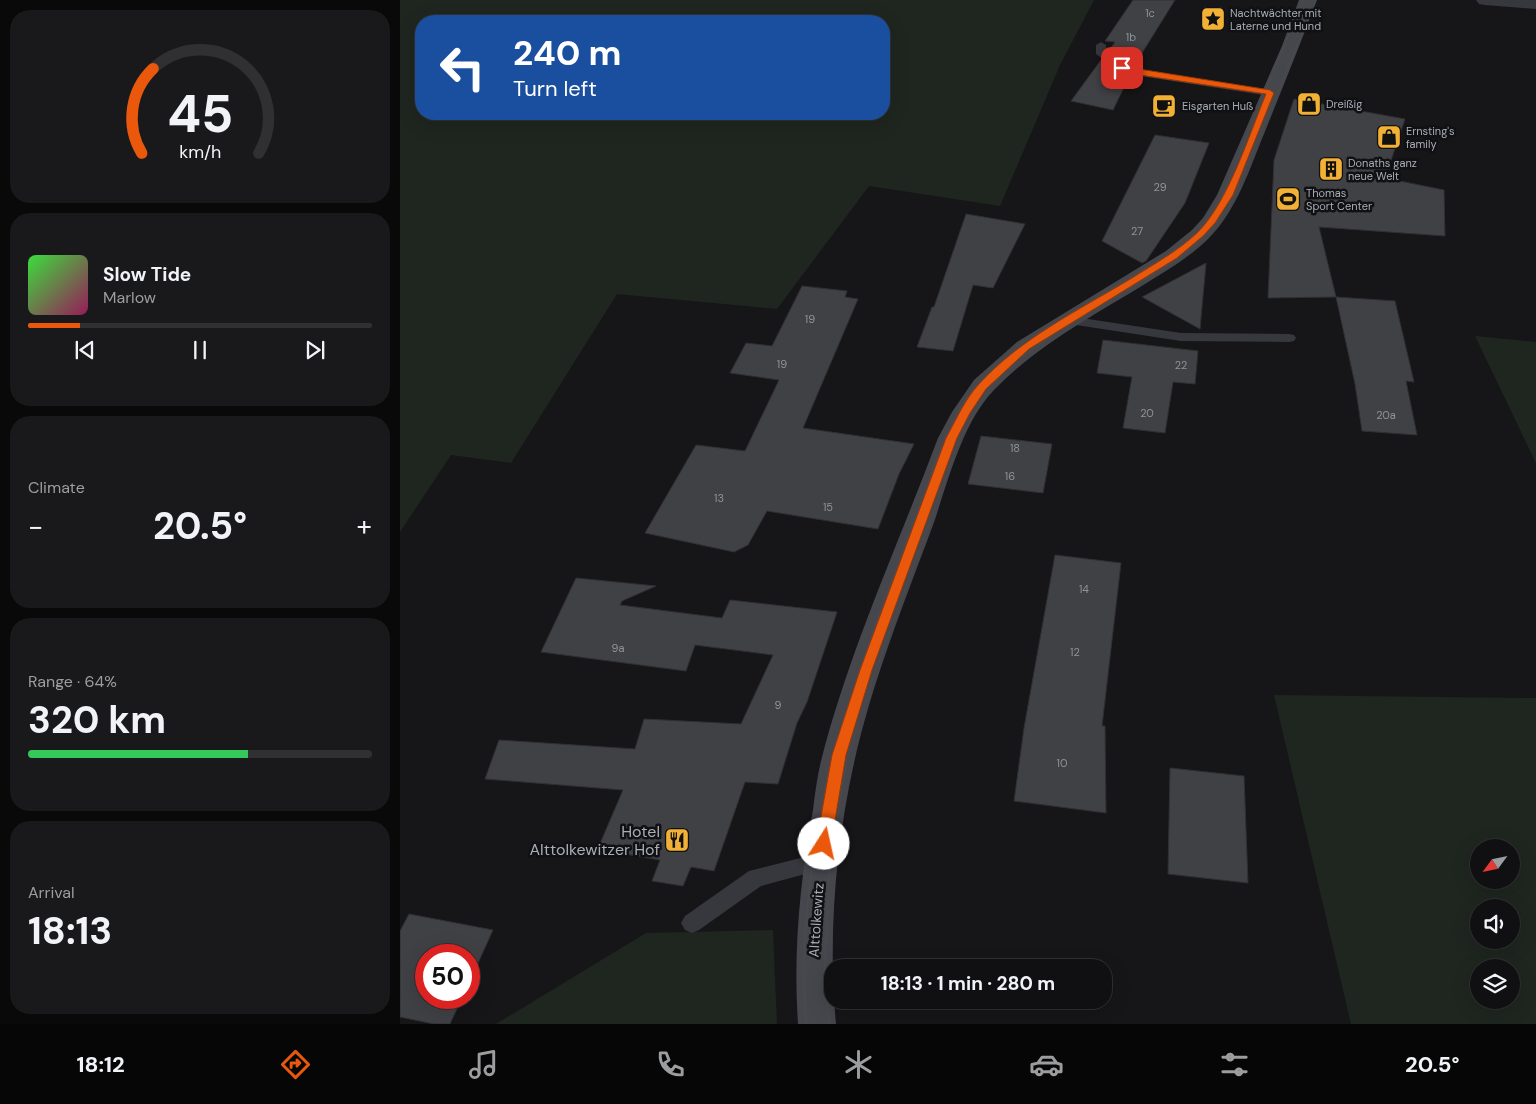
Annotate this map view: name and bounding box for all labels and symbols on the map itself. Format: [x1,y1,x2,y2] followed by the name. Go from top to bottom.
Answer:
[1145,6,1155,20] house number: 1c
[1200,6,1226,32] place icon: Nachtwächter mit Laterne und Hund
[1230,6,1321,33] place label: Nachtwächter mit Laterne und Hund
[1126,30,1136,44] house number: 1b
[1101,47,1143,89] pin
[1296,91,1322,117] shop icon: Dreißig
[1151,93,1177,119] cafe icon: Eisgarten Huß
[1326,97,1362,111] place label: Dreißig
[1182,99,1253,113] place label: Eisgarten Huß
[1376,124,1402,150] shop icon: Ernsting's family
[1406,124,1455,151] place label: Ernsting's family
[1318,156,1344,182] building icon: Donaths ganz neue Welt
[1348,156,1417,183] place label: Donaths ganz neue Welt
[1153,180,1167,194] house number: 29
[1275,186,1301,212] sports icon: Thomas Sport Center
[1306,186,1372,213] place label: Thomas Sport Center
[1131,224,1143,238] house number: 27
[805,312,815,326] house number: 19
[777,357,787,371] house number: 19
[1175,358,1187,372] house number: 22
[1140,406,1154,420] house number: 20
[1376,408,1396,422] house number: 20a
[1010,441,1020,455] house number: 18
[1005,469,1015,483] house number: 16
[714,491,724,505] house number: 13
[823,500,833,514] house number: 15
[1079,582,1089,596] house number: 14
[612,641,624,655] house number: 9a
[1070,645,1080,659] house number: 12
[775,698,782,712] house number: 9
[1057,756,1067,770] house number: 10
[797,817,849,869] position arrow
[529,821,660,860] place label: Hotel Alttolkewitzer Hof
[664,827,690,853] restaurant icon: Hotel Alttolkewitzer Hof
[1470,839,1520,889] north arrow
[804,882,828,958] street label: Alttolkewitz
[415,944,480,1009] speed limit sign: 50

